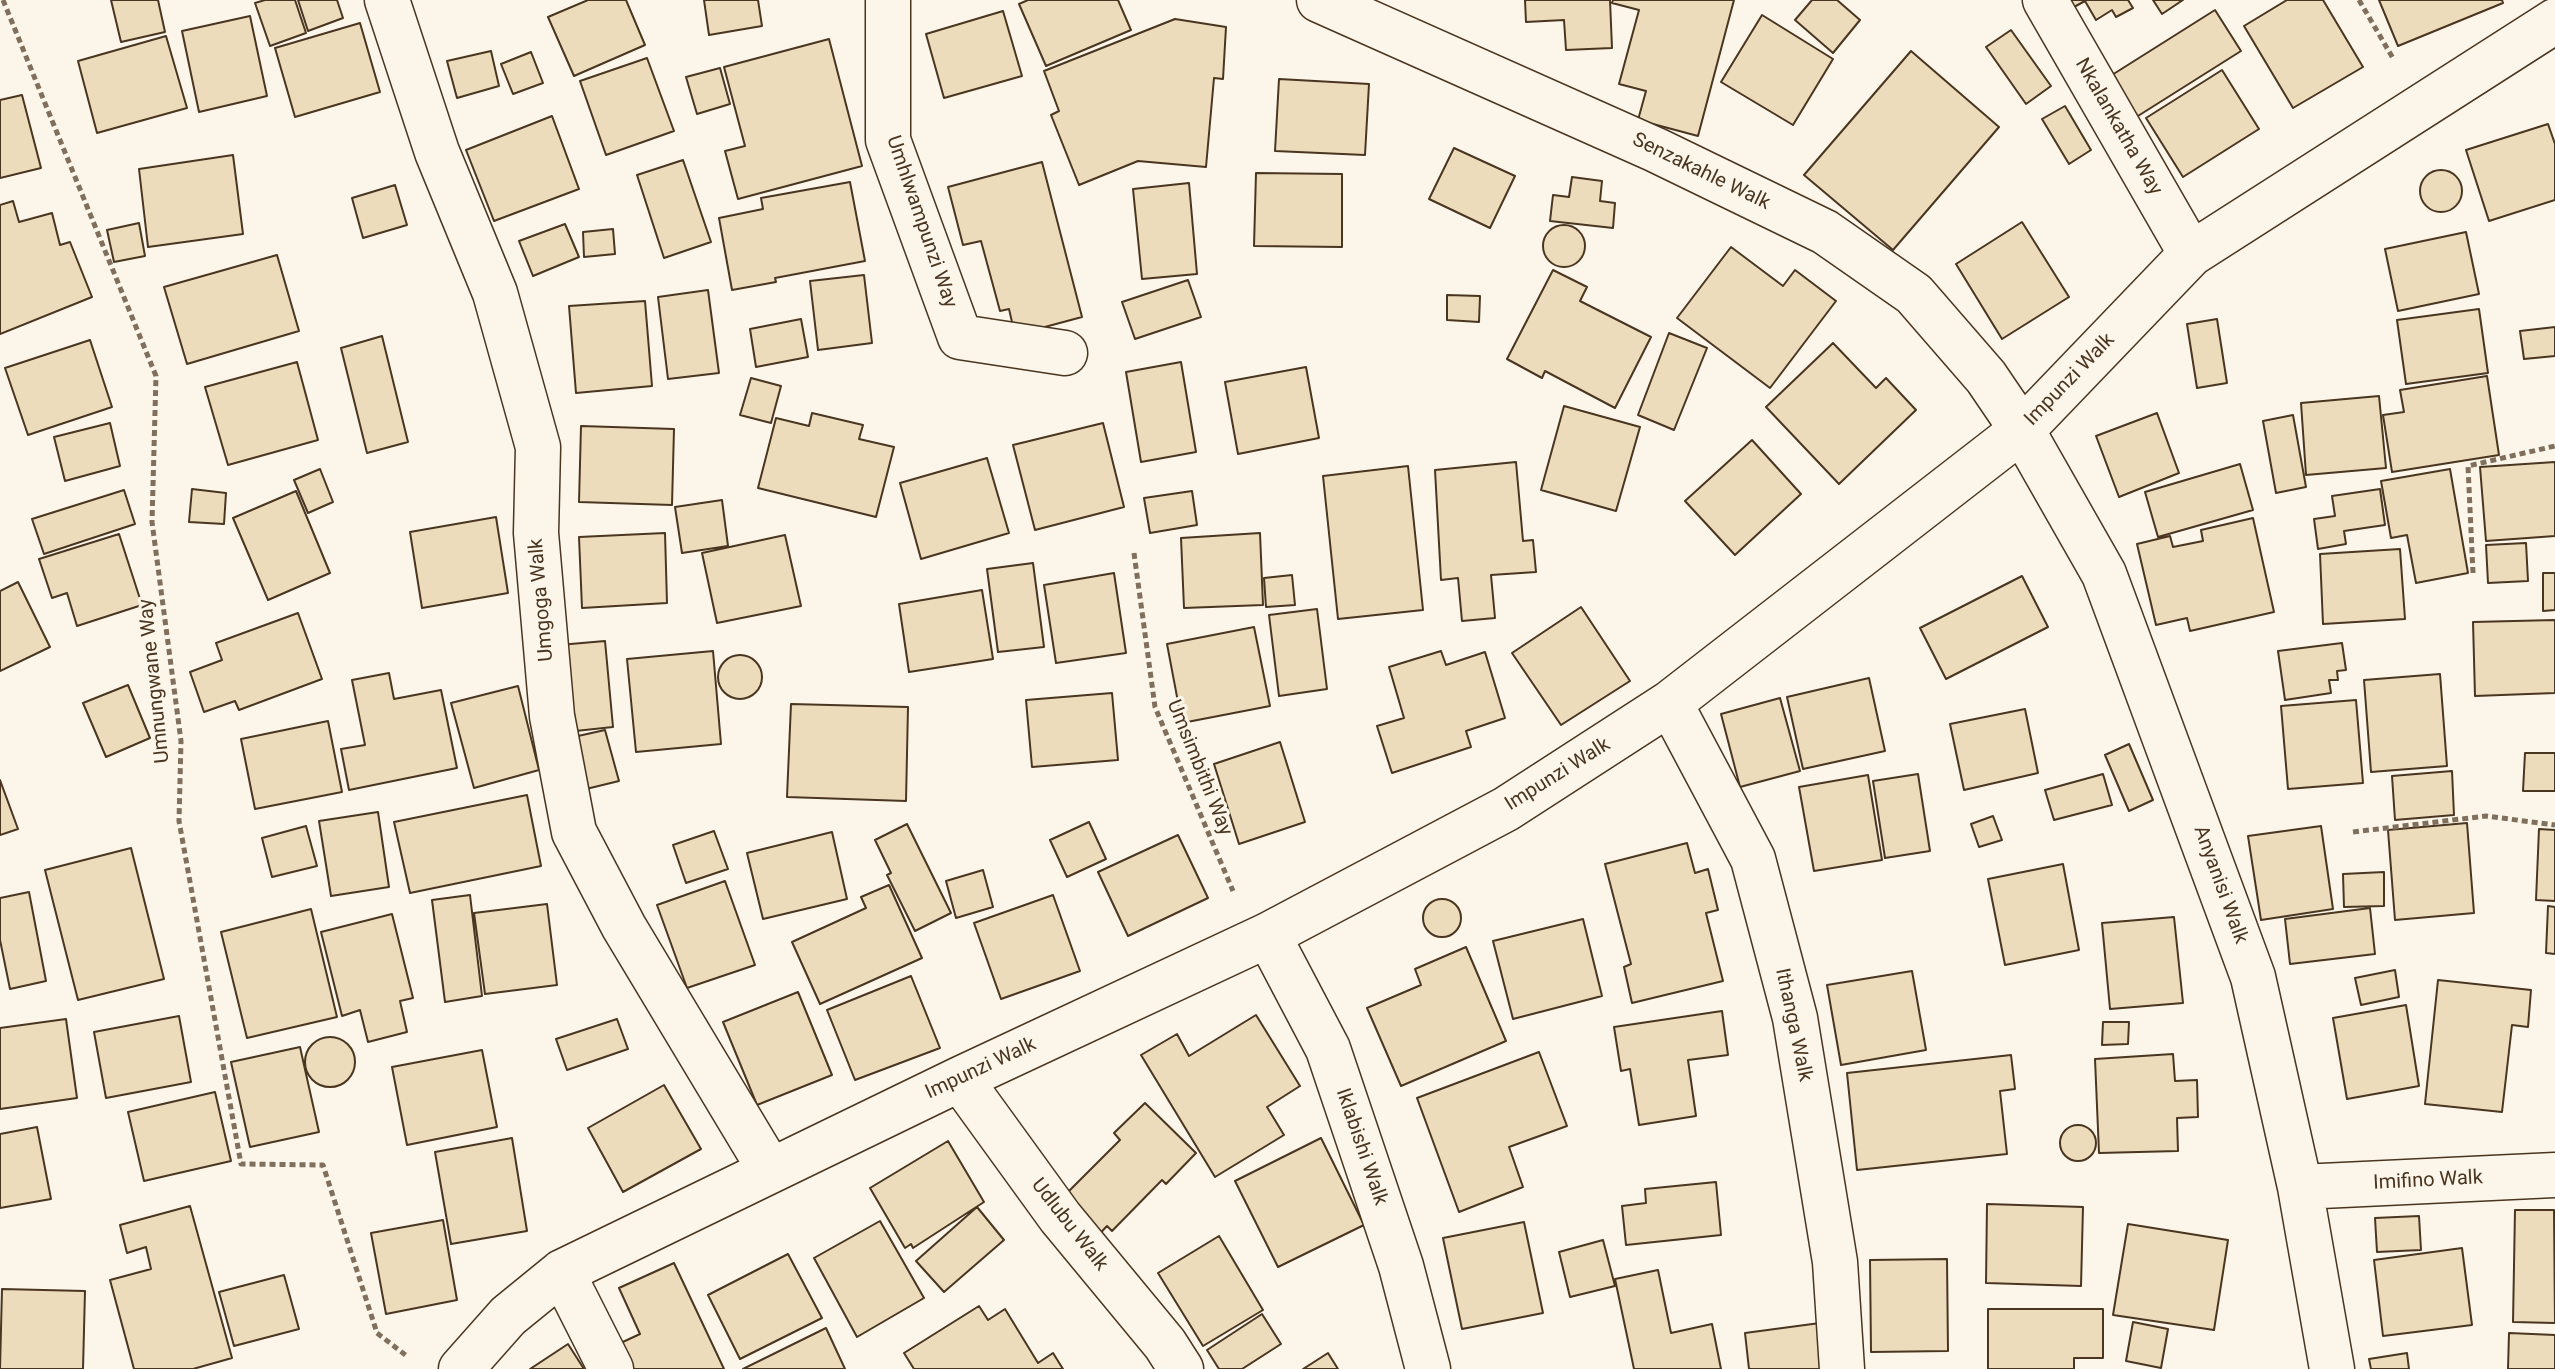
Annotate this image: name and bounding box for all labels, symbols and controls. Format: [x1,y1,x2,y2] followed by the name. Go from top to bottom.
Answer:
[2069,54,2167,200] street label: Nkalankatha Way
[1628,128,1774,216] street label: Senzakahle Walk
[880,133,962,311] street label: Umhlwampunzi Way
[2020,329,2120,431] street label: Impunzi Walk
[525,537,559,663] street label: Umgoga Walk
[134,598,176,764] street label: Umnungwane Way
[1161,697,1237,839] street label: Umsimbithi Way
[1501,733,1615,817] street label: Impunzi Walk
[2188,823,2252,947] street label: Anyanisi Walk
[1769,966,1817,1084] street label: Ithanga Walk
[922,1033,1040,1105] street label: Impunzi Walk
[1330,1085,1392,1209] street label: Iklabishi Walk
[2373,1166,2483,1196] street label: Imifino Walk
[1025,1174,1113,1276] street label: Udlubu Walk

